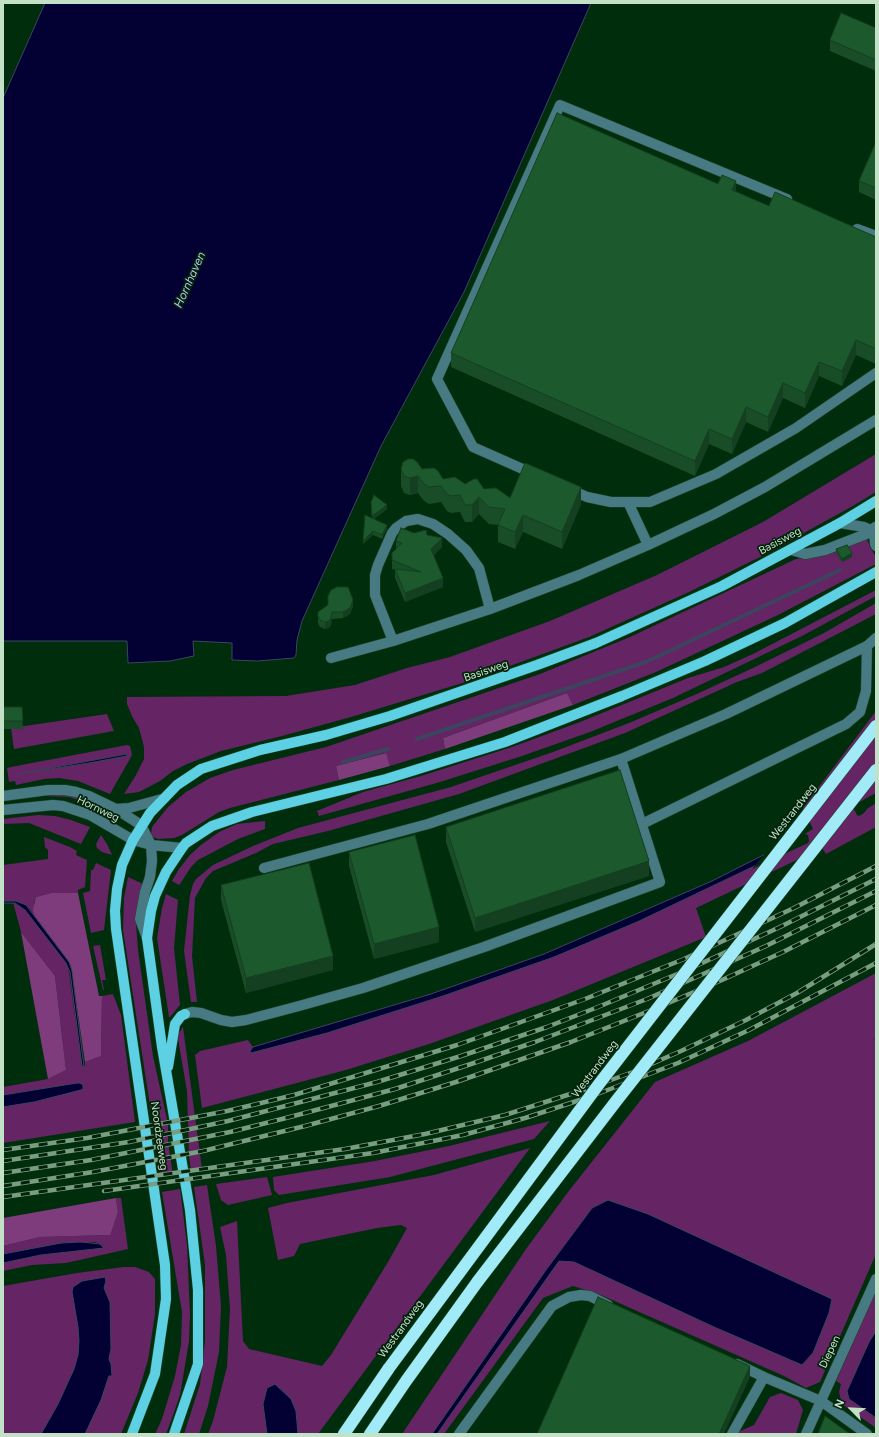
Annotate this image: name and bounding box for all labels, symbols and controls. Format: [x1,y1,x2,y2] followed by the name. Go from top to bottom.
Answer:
[171,250,209,310] water label: Hornhaven
[757,524,803,558] street label: Basisweg
[462,657,510,685] street label: Basisweg
[767,781,819,843] street label: Westrandweg
[75,793,121,825] street label: Hornweg
[569,1038,621,1100] street label: Westrandweg
[148,1101,170,1171] street label: Noordzeeweg
[376,1298,426,1360] street label: Westrandweg
[817,1333,843,1371] street label: Diepen
[831,1389,871,1429] north arrow
[832,1397,847,1410] text: N

